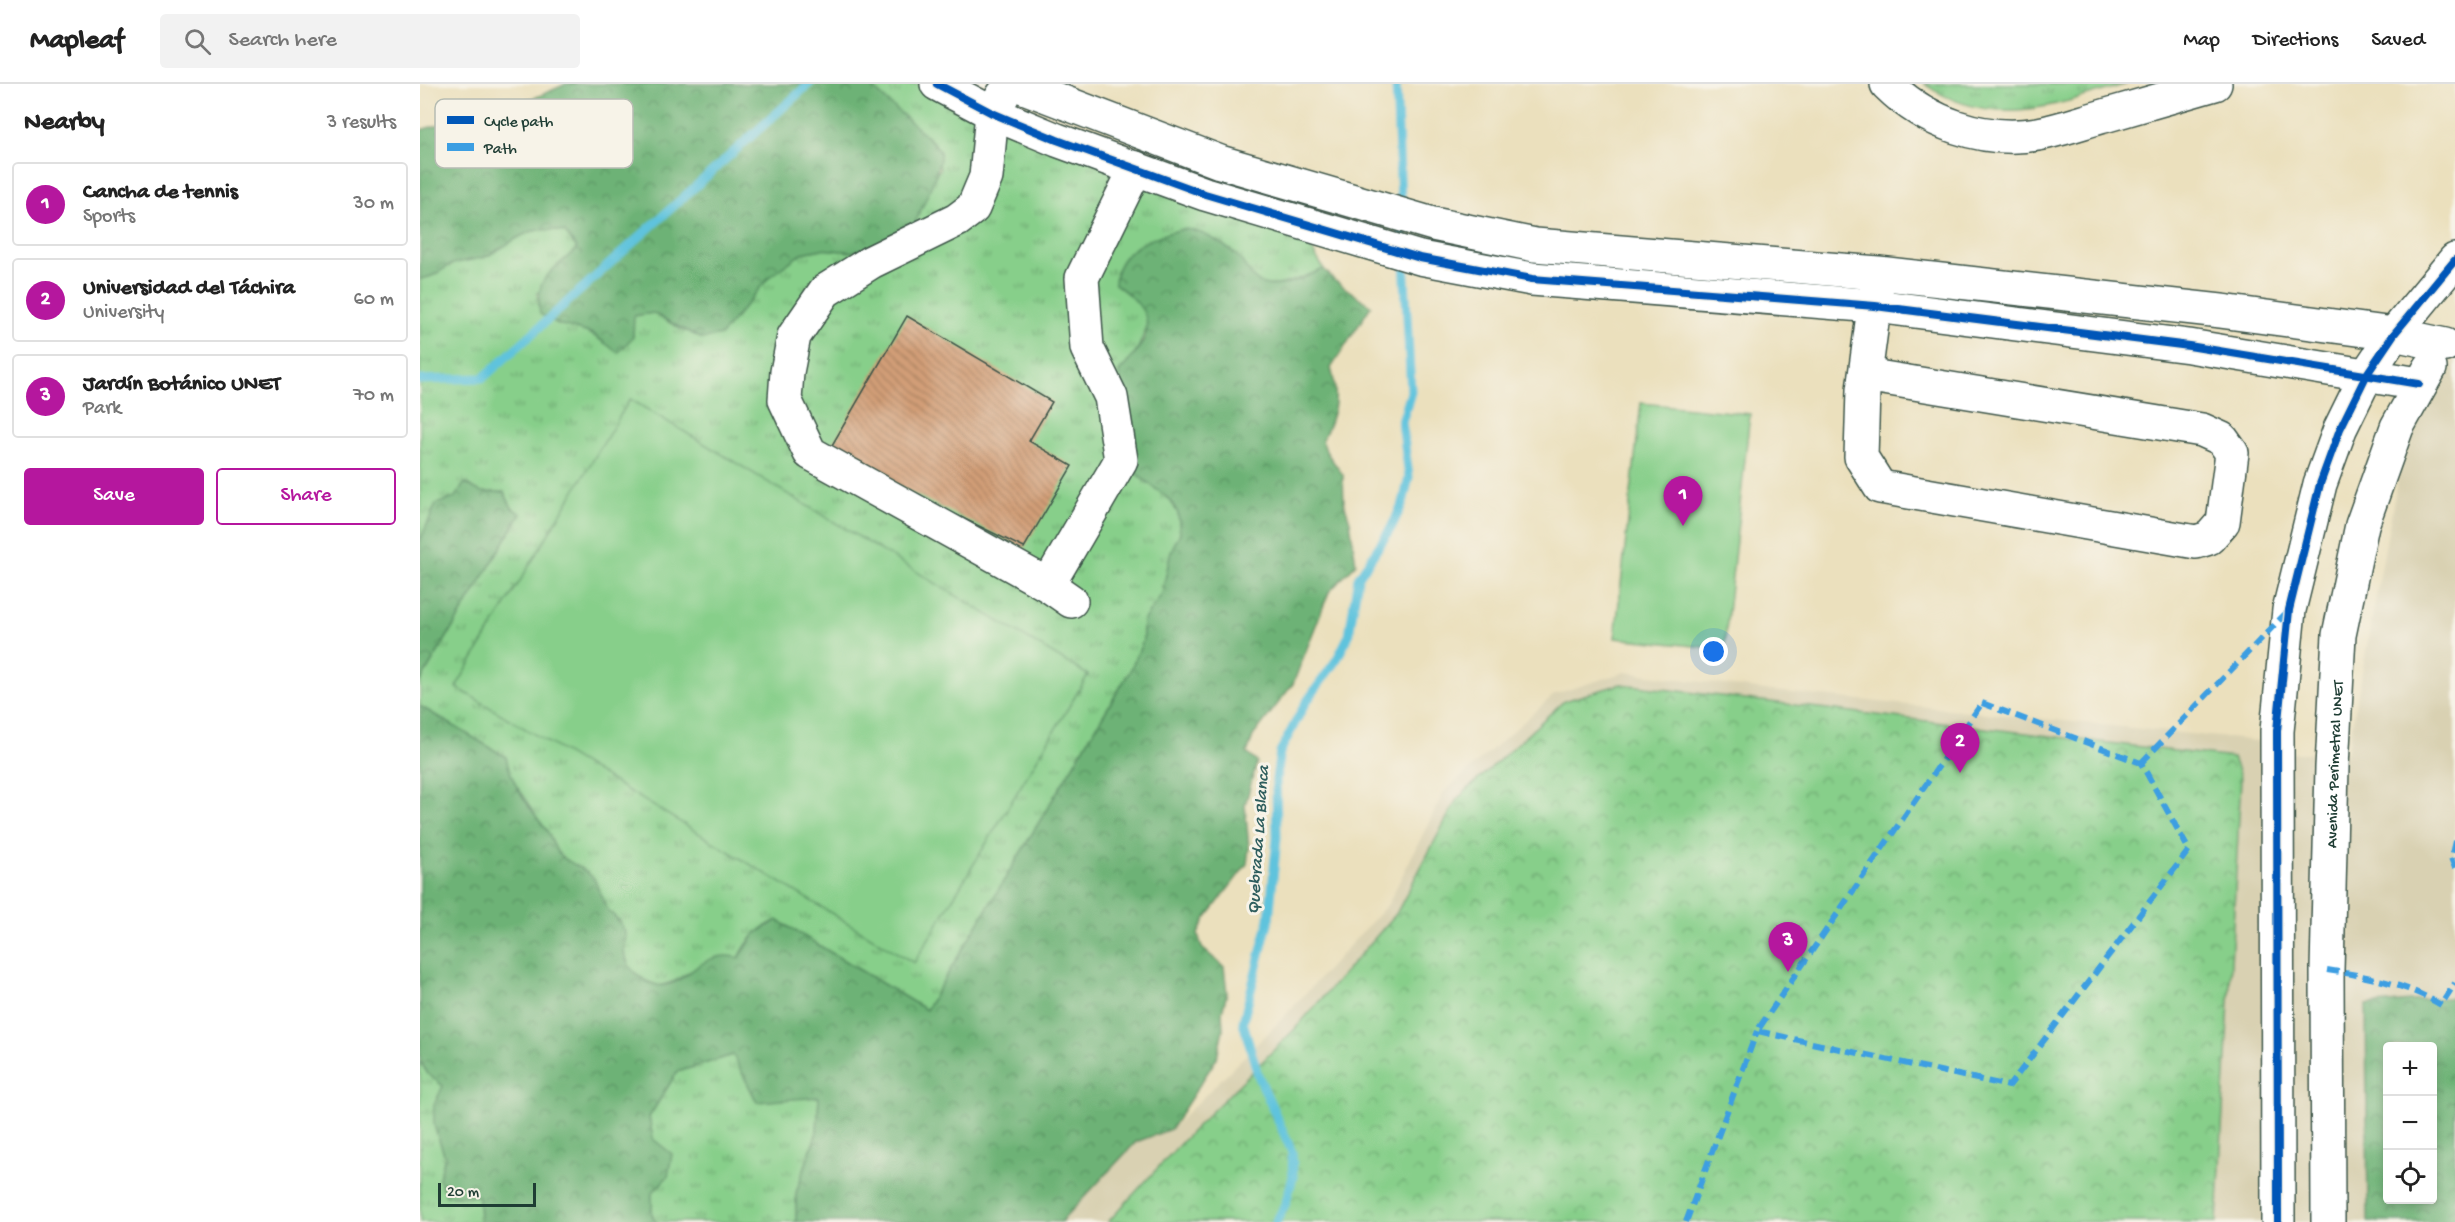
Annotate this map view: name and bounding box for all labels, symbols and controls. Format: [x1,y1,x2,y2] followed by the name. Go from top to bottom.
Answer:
[160,14,580,68] search box
[30,25,124,58] text: Mapleaf
[181,25,214,58] icon: search
[229,28,337,54] text: Search here
[2183,29,2220,54] text: Map
[2253,29,2338,54] text: Directions
[2371,29,2425,54] text: Saved
[435,99,633,168] legend
[24,108,105,139] text: Nearby
[327,112,396,135] text: 3 results
[484,114,554,133] text: Cycle path
[483,141,517,160] text: Path
[83,180,238,206] text: Cancha de tennis
[41,193,50,216] text: 1
[353,193,394,216] text: 30 m
[83,206,135,229] text: Sports
[83,276,295,302] text: Universidad del Táchira
[41,289,50,312] text: 2
[354,289,394,312] text: 60 m
[83,302,164,325] text: University
[83,372,280,398] text: Jardín Botánico UNET
[40,385,51,408] text: 3
[353,385,394,408] text: 70 m
[83,398,121,421] text: Park
[24,468,204,525] button: Save
[216,468,396,525] button: Share
[1664,476,1702,526] pin: 1
[1699,637,1728,666] your location
[2324,679,2350,848] street label: Avenida Perimetral UNET
[1940,724,1980,773] pin: 2
[1244,764,1275,915] water label: Quebrada La Blanca
[1768,922,1808,972] pin: 3
[2383,1042,2437,1204] map controls
[2383,1042,2437,1096] button: +
[2383,1096,2437,1150] button: −
[2383,1150,2437,1204] button: locate
[438,1180,536,1208] scale bar
[447,1184,479,1203] text: 20 m

